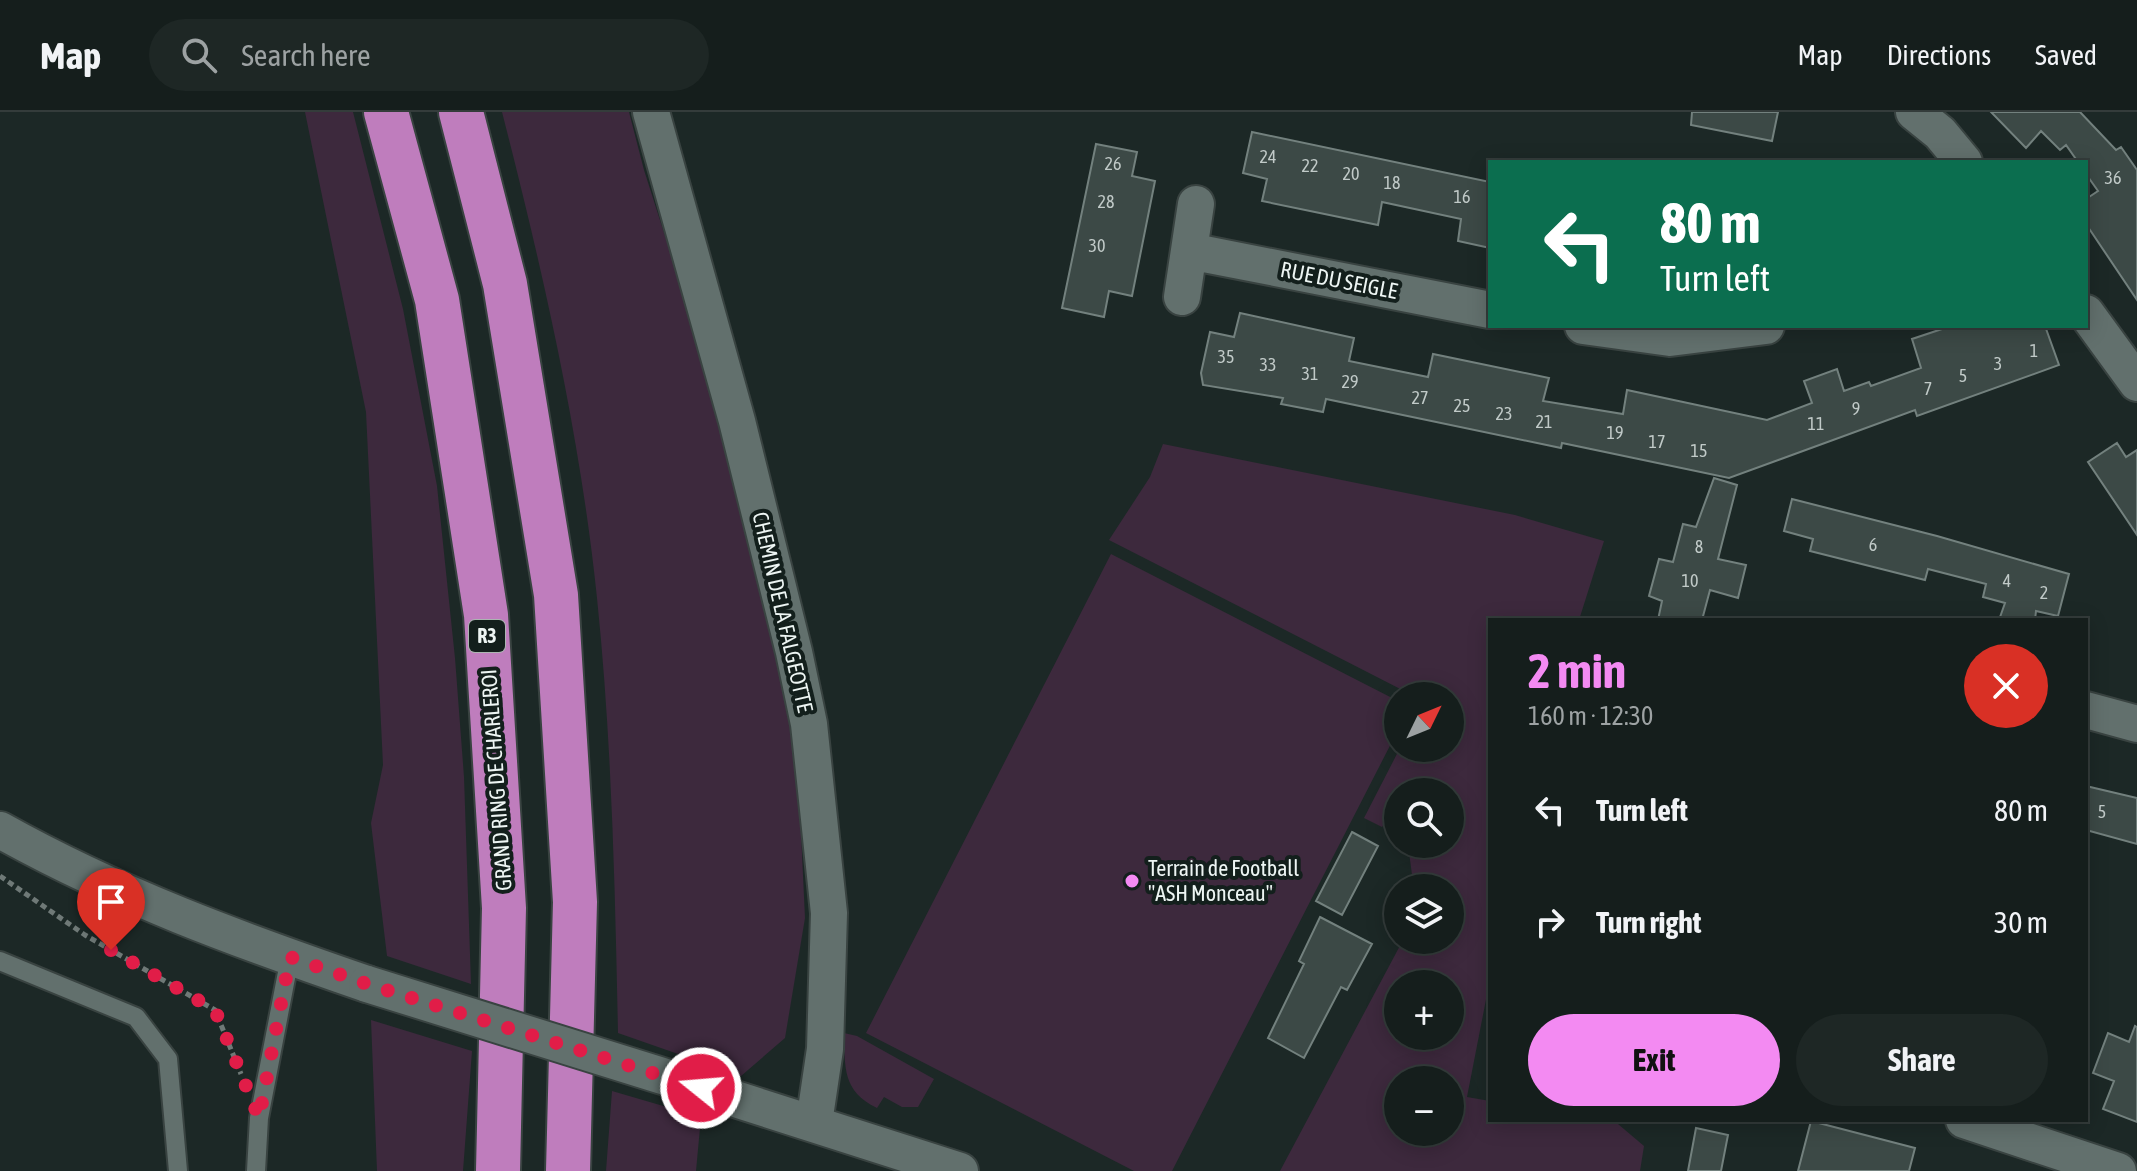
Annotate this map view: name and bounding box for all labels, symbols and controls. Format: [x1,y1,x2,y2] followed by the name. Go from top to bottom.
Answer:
[149,19,709,91] search box
[177,33,221,77] icon: search
[40,34,101,77] text: Map
[241,38,371,72] text: Search here
[1798,39,1843,71] text: Map
[1887,39,1991,71] text: Directions
[2035,39,2097,71] text: Saved
[1260,146,1276,167] house number: 24
[1105,153,1121,174] house number: 26
[1302,155,1318,176] house number: 22
[1343,163,1359,184] house number: 20
[2105,167,2121,188] house number: 36
[1384,172,1400,193] house number: 18
[1454,186,1470,207] house number: 16
[1098,191,1114,212] house number: 28
[1660,191,1761,255] text: 80 m
[1528,192,1632,296] icon: left
[1089,235,1105,256] house number: 30
[1278,256,1400,304] street label: RUE DU SEIGLE
[1660,257,1770,299] text: Turn left
[2030,340,2038,361] house number: 1
[1218,346,1234,367] house number: 35
[1994,353,2002,374] house number: 3
[1260,354,1276,375] house number: 33
[1302,363,1318,384] house number: 31
[1959,365,1967,386] house number: 5
[1342,371,1358,392] house number: 29
[1924,378,1932,399] house number: 7
[1412,387,1428,408] house number: 27
[1454,395,1470,416] house number: 25
[1852,398,1860,419] house number: 9
[1496,403,1512,424] house number: 23
[1536,411,1552,432] house number: 21
[1808,413,1824,434] house number: 11
[1607,422,1623,443] house number: 19
[1649,431,1665,452] house number: 17
[1691,440,1707,461] house number: 15
[747,509,819,715] street label: CHEMIN DE LA FALGEOTTE
[1869,534,1877,555] house number: 6
[1695,536,1703,557] house number: 8
[1682,570,1698,591] house number: 10
[2003,570,2011,591] house number: 4
[2040,582,2048,603] house number: 2
[469,620,505,652] road number: R3
[1528,643,1626,698] text: 2 min
[1964,644,2048,728] button: close
[475,668,517,892] street label: GRAND RING DE CHARLEROI
[1384,682,1464,762] north arrow
[1384,682,1464,1146] map controls
[1528,701,1653,731] text: 160 m · 12:30
[1384,778,1464,858] button: search
[1528,788,1572,832] icon: left
[1596,793,1688,827] text: Turn left
[1994,793,2048,827] text: 80 m
[2098,801,2106,822] house number: 5
[1148,855,1299,906] place label: Terrain de Football "ASH Monceau"
[77,868,145,950] pin
[1123,872,1141,890] marker: Terrain de Football "ASH Monceau"
[1384,874,1464,954] button: layers
[89,880,133,924] icon: arrive
[1528,900,1572,944] icon: right
[1596,905,1702,939] text: Turn right
[1994,905,2048,939] text: 30 m
[1384,970,1464,1050] button: +
[1528,1014,1780,1106] button: Exit
[1796,1014,2048,1106] button: Share
[659,1046,743,1130] position arrow
[1384,1066,1464,1146] button: −

